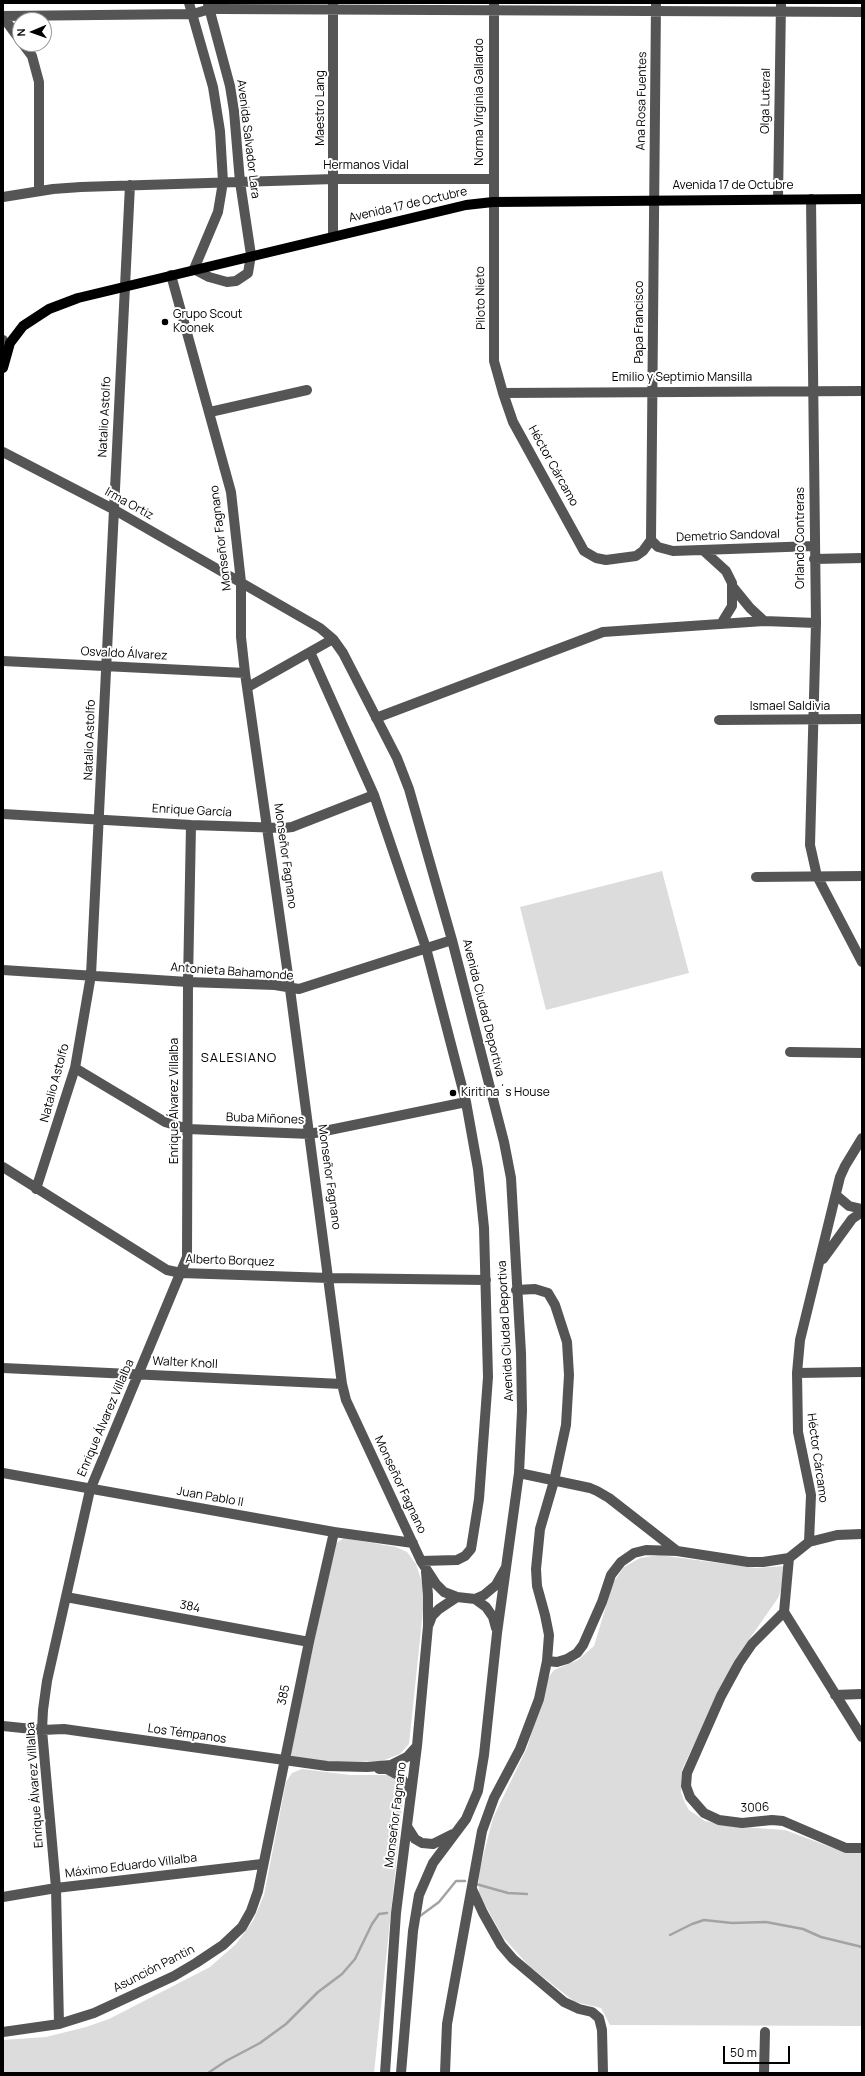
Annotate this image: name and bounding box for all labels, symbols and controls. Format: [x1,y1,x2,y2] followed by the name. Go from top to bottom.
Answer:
[12,12,52,52] north arrow
[13,28,28,37] text: N
[473,38,487,166] street label: Norma Virginia Gallardo
[634,51,650,151] street label: Ana Rosa Fuentes
[758,68,774,134] street label: Olga Luteral
[314,70,328,146] street label: Maestro Lang
[234,79,262,199] street label: Avenida Salvador Lara
[323,159,409,173] street label: Hermanos Vidal
[672,179,794,193] street label: Avenida 17 de Octubre
[347,184,469,226] street label: Avenida 17 de Octubre
[473,266,489,330] street label: Piloto Nieto
[633,281,647,363] street label: Papa Francisco
[173,308,242,336] place label: Grupo Scout Koonek
[160,317,170,327] marker: Grupo Scout Koonek
[612,371,752,385] street label: Emilio y Septimio Mansilla
[96,376,114,458] street label: Natalio Astolfo
[525,423,581,509] street label: Héctor Cárcamo
[207,484,235,592] street label: Monseñor Fagnano
[102,485,156,523] street label: Irma Ortiz
[794,487,808,589] street label: Orlando Contreras
[676,527,780,545] street label: Demetrio Sandoval
[80,645,168,663] street label: Osvaldo Álvarez
[81,699,99,781] street label: Natalio Astolfo
[750,700,830,714] street label: Ismael Saldivia
[152,802,232,820] street label: Enrique García
[270,802,300,910] street label: Monseñor Fagnano
[459,938,507,1078] street label: Avenida Ciudad Deportiva
[170,961,294,983] street label: Antonieta Bahamonde
[168,1038,182,1164] street label: Enrique Álvarez Villalba
[38,1042,72,1124] street label: Natalio Astolfo
[201,1050,277,1066] district label: SALESIANO
[461,1086,550,1100] place label: Kiritina´s House
[448,1088,458,1098] marker: Kiritina´s House
[226,1110,304,1128] street label: Buba Miñones
[314,1123,344,1231] street label: Monseñor Fagnano
[185,1252,275,1270] street label: Alberto Borquez
[495,1260,517,1402] street label: Avenida Ciudad Deportiva
[152,1354,218,1372] street label: Walter Knoll
[75,1357,137,1479] street label: Enrique Álvarez Villalba
[804,1412,830,1504] street label: Héctor Cárcamo
[371,1434,429,1536] street label: Monseñor Fagnano
[175,1484,245,1510] street label: Juan Pablo II
[178,1598,202,1616] street label: 384
[275,1683,293,1707] street label: 385
[147,1721,227,1747] street label: Los Témpanos
[23,1722,47,1848] street label: Enrique Álvarez Villalba
[382,1761,410,1869] street label: Monseñor Fagnano
[740,1800,770,1816] street label: 3006
[64,1851,198,1881] street label: Máximo Eduardo Villalba
[111,1942,197,1996] street label: Asunción Pantin
[725,2038,792,2064] scale bar
[730,2044,757,2061] text: 50 m

